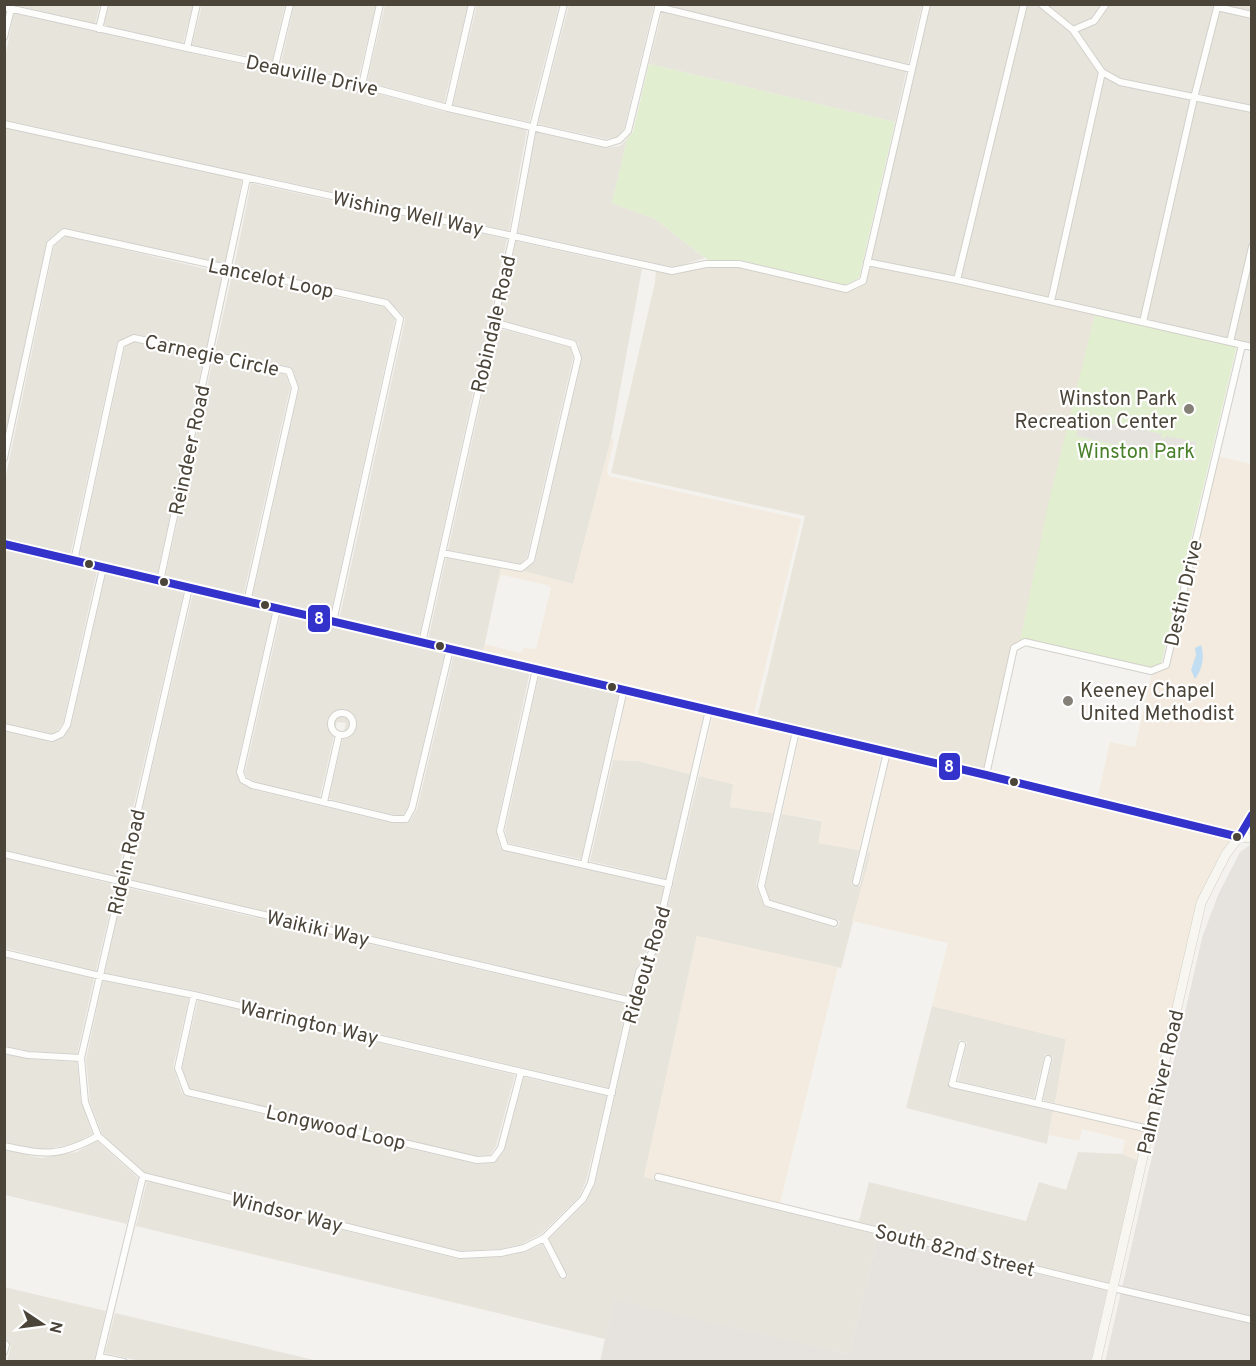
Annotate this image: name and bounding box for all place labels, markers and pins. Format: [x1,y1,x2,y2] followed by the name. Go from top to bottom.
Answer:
[1015,387,1177,436] place label: Winston Park Recreation Center
[1182,402,1196,416] marker: Winston Park Recreation Center
[83,558,95,570] unlabelled marker
[158,576,170,588] unlabelled marker
[259,599,271,611] unlabelled marker
[434,640,446,652] unlabelled marker
[1080,679,1234,728] place label: Keeney Chapel United Methodist
[606,681,618,693] unlabelled marker
[1061,694,1075,708] marker: Keeney Chapel United Methodist
[1008,776,1020,788] unlabelled marker
[1231,831,1243,843] unlabelled marker

